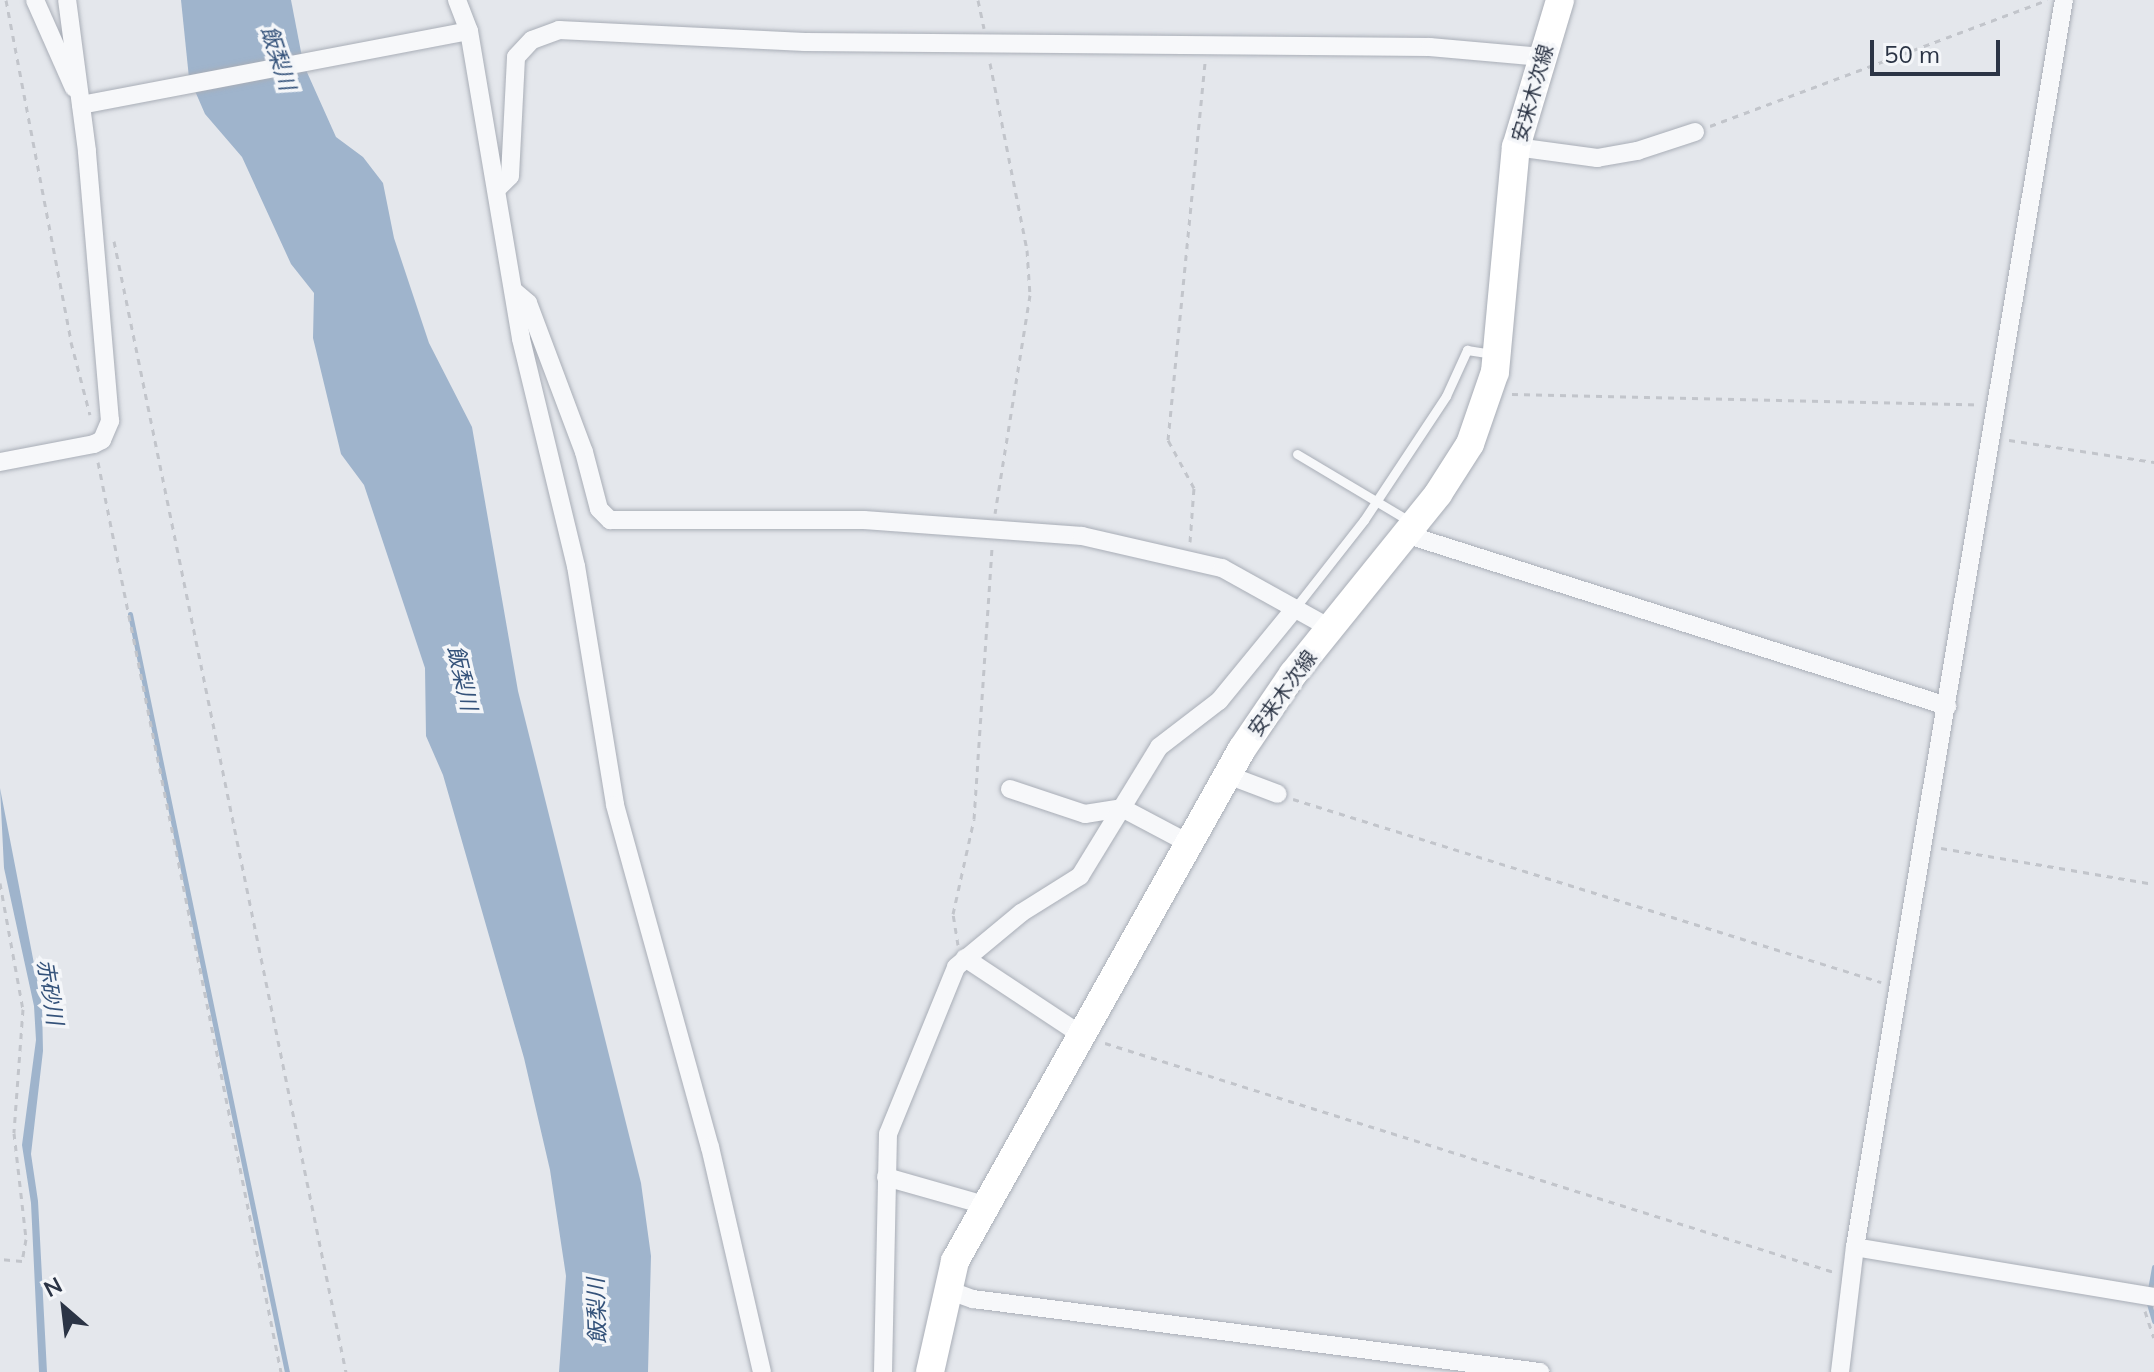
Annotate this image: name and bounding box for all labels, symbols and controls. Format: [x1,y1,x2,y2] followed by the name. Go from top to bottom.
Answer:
[255,23,301,93] water label: 飯梨川
[1874,24,2004,74] scale bar
[1884,39,1940,69] text: 50 m
[1507,42,1557,144] street label: 安来木次線
[442,643,482,713] water label: 飯梨川
[1243,645,1321,741] street label: 安来木次線
[32,957,68,1027] water label: 赤砂川
[24,1268,104,1348] north arrow
[39,1271,67,1303] text: N
[583,1278,611,1344] water label: 飯梨川

